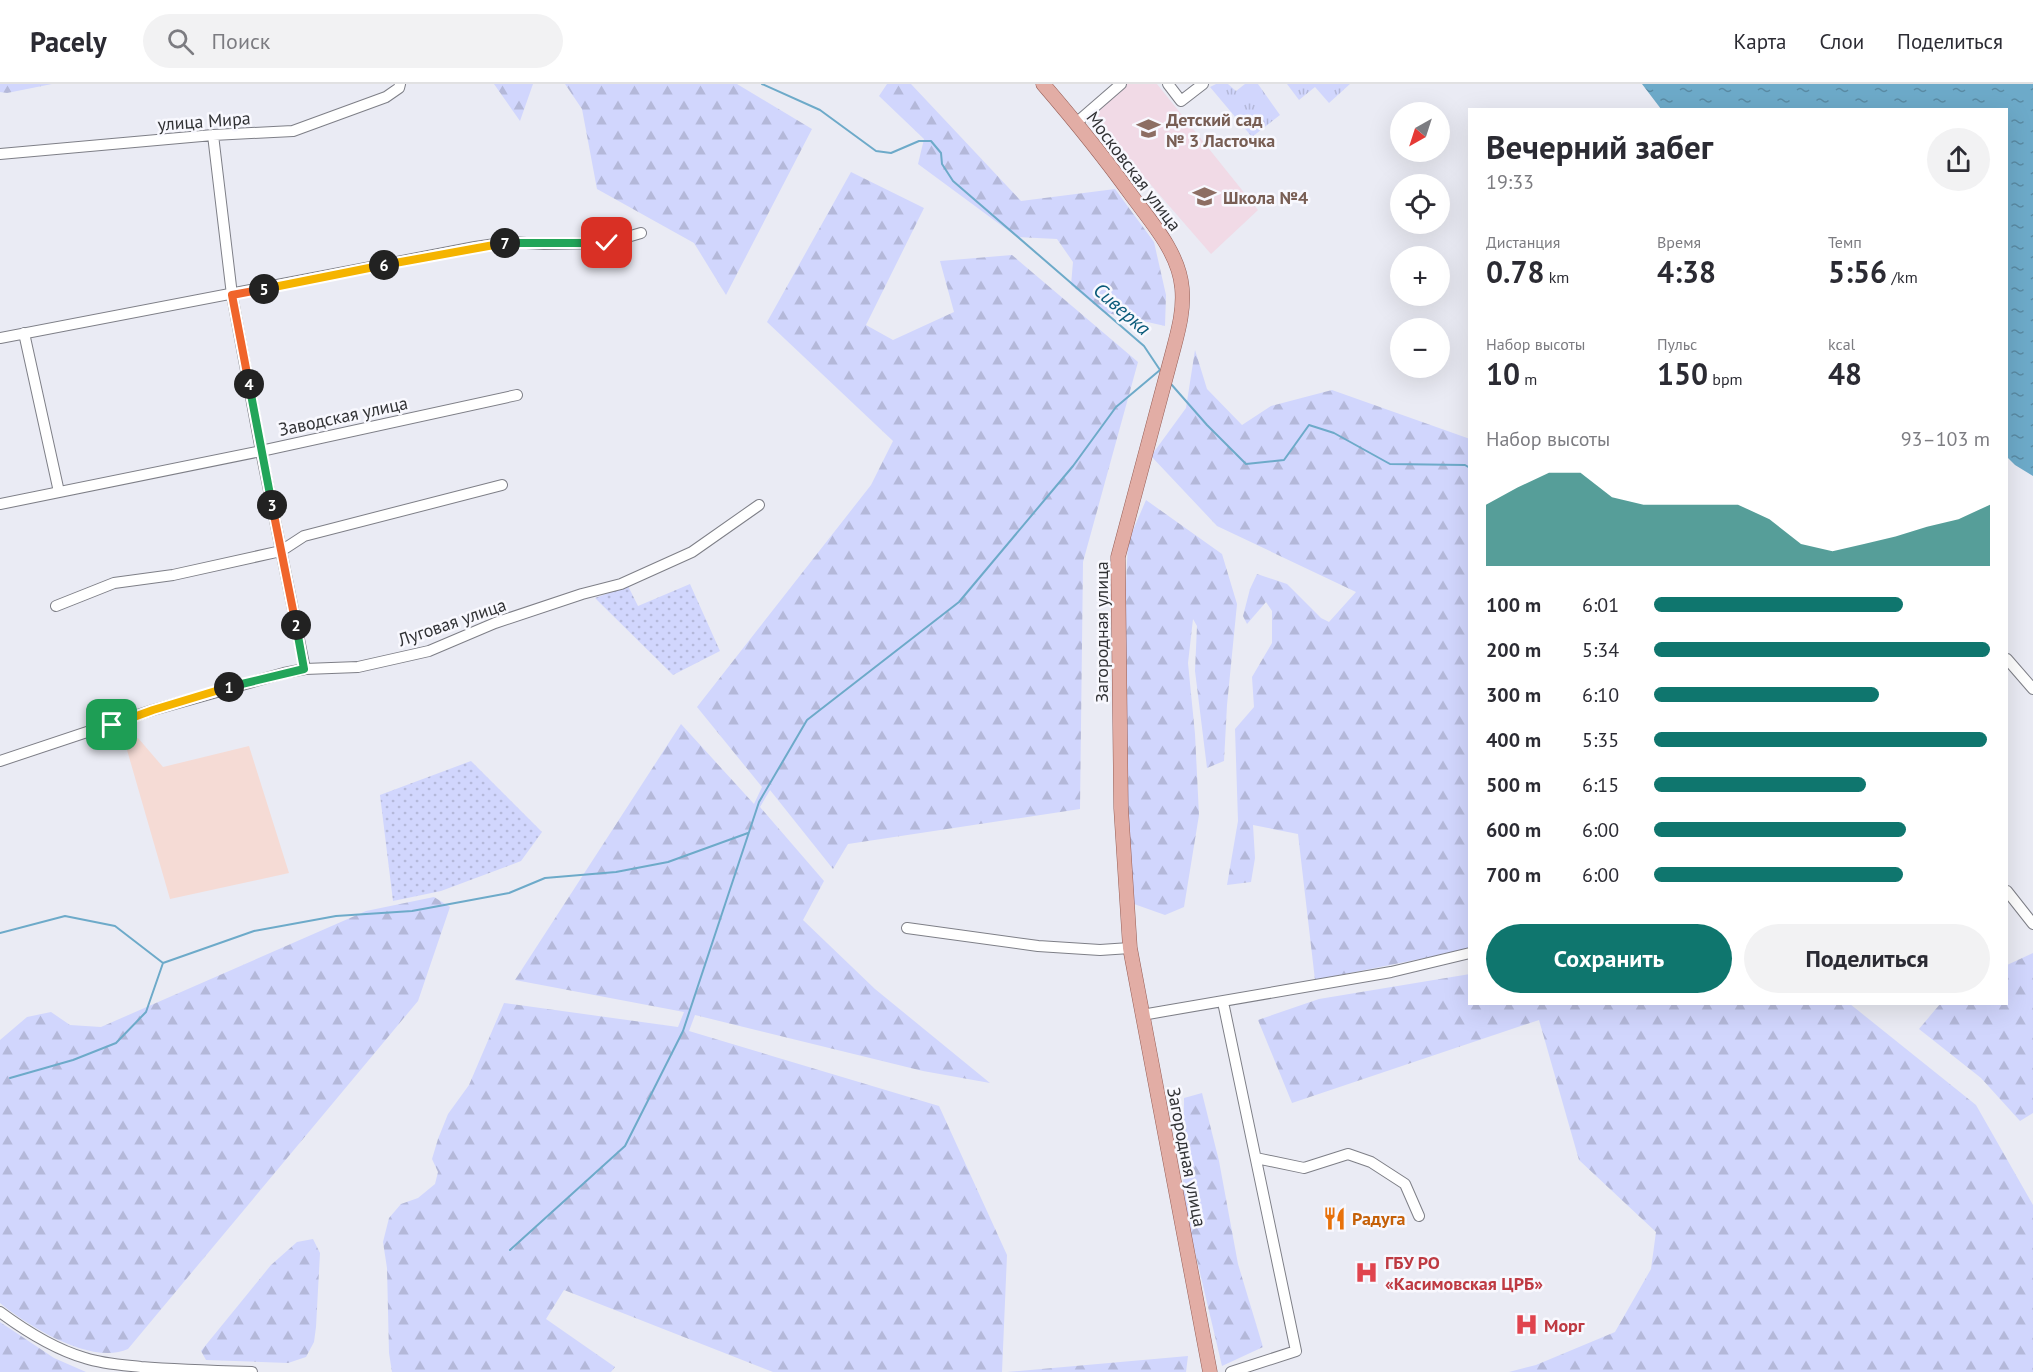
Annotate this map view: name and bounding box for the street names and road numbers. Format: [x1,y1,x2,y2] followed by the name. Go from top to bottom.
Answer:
[157,106,251,136] street label: улица Мира
[1082,107,1186,235] street label: Московская улица
[276,391,410,441] street label: Заводская улица
[1090,561,1113,703] street label: Загородная улица
[394,593,509,652] street label: Луговая улица
[1162,1085,1212,1229] street label: Загородная улица

